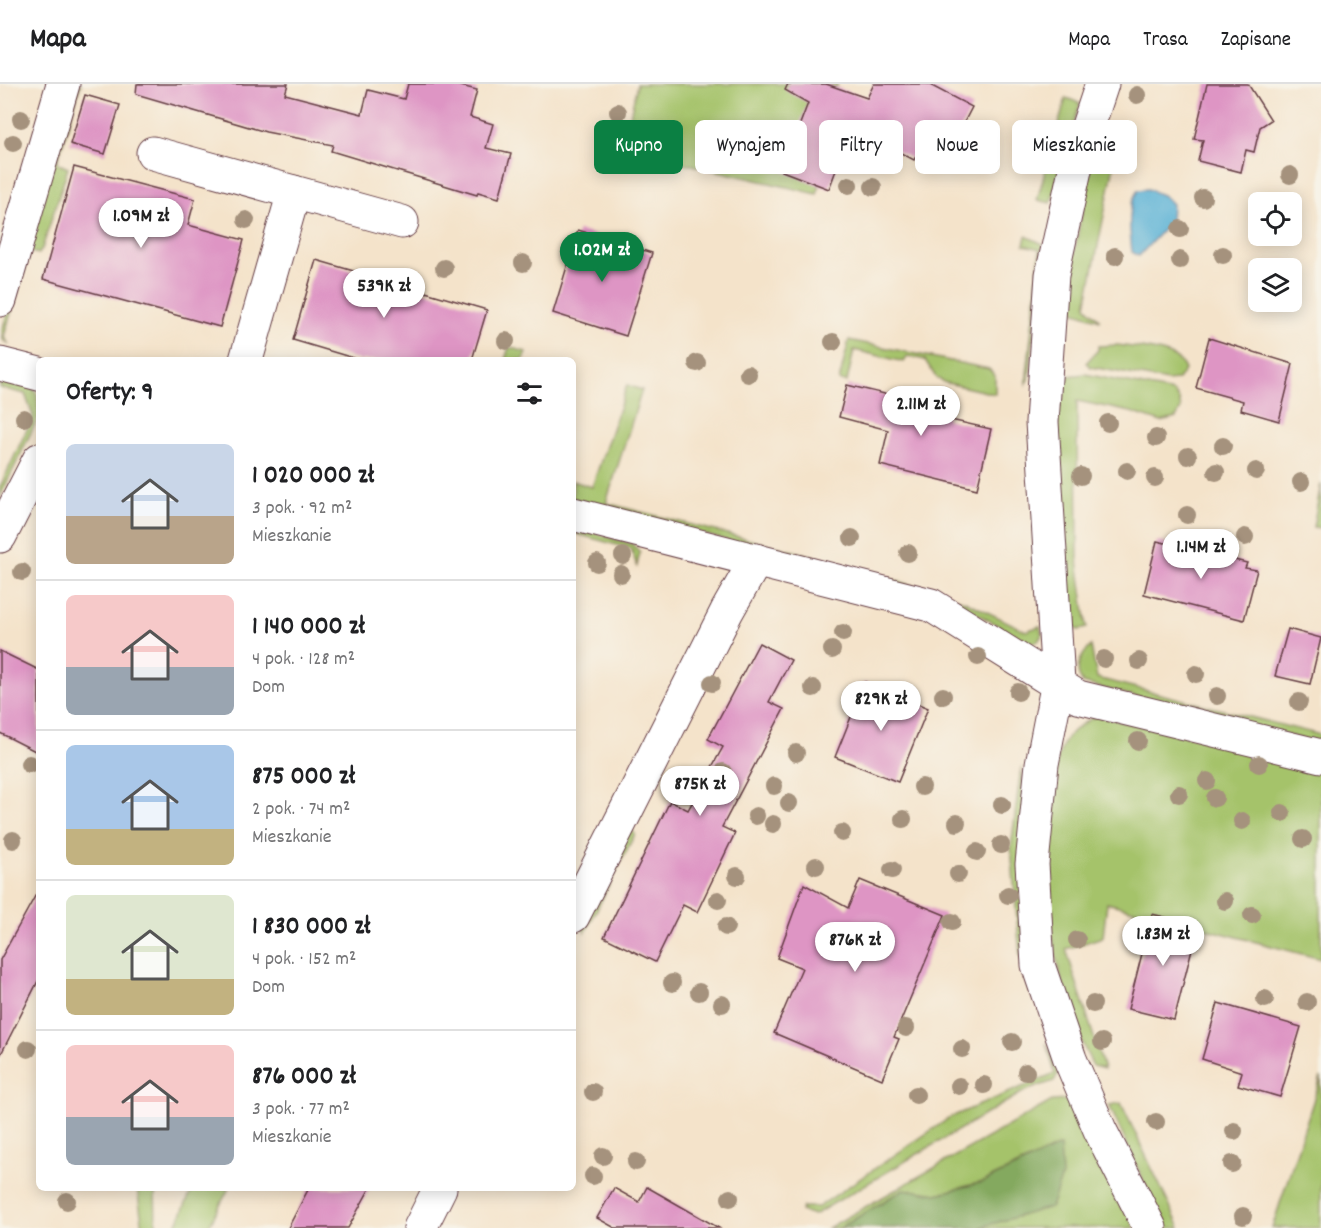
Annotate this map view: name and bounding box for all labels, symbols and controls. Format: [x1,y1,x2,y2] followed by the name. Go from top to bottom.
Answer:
[30,21,86,61] text: Mapa
[1068,26,1110,56] text: Mapa
[1143,26,1188,56] text: Trasa
[1221,26,1291,56] text: Zapisane
[594,120,683,174] chip: Kupno
[695,120,807,174] chip: Wynajem
[819,120,903,174] chip: Filtry
[915,120,1000,174] chip: Nowe
[1012,120,1137,174] chip: Mieszkanie
[1248,192,1302,312] map controls
[1248,192,1302,246] button: locate
[79,198,203,249] pin: 1.09M zł
[113,203,169,231] text: 1.09M zł
[540,232,664,283] pin: 1.02M zł
[574,237,630,265] text: 1.02M zł
[1248,258,1302,312] button: layers
[329,268,439,319] pin: 539K zł
[357,273,411,301] text: 539K zł
[66,375,153,412] text: Oferty: 9
[513,377,546,410] icon: filters
[859,386,983,437] pin: 2.11M zł
[896,391,946,419] text: 2.11M zł
[252,458,374,495] text: 1 020 000 zł
[114,468,186,540] icon: home
[252,495,352,523] text: 3 pok. · 92 m²
[252,523,331,551] text: Mieszkanie
[1139,529,1263,580] pin: 1.14M zł
[1176,534,1226,562] text: 1.14M zł
[252,609,365,646] text: 1 140 000 zł
[114,619,186,691] icon: home
[252,646,355,674] text: 4 pok. · 128 m²
[252,674,285,702] text: Dom
[826,681,936,732] pin: 829K zł
[855,686,907,714] text: 829K zł
[252,759,355,796] text: 875 000 zł
[645,766,755,817] pin: 875K zł
[114,769,186,841] icon: home
[674,771,726,799] text: 875K zł
[252,796,350,824] text: 2 pok. · 74 m²
[252,824,331,852] text: Mieszkanie
[252,909,371,946] text: 1 830 000 zł
[1101,916,1225,967] pin: 1.83M zł
[114,919,186,991] icon: home
[1136,921,1190,949] text: 1.83M zł
[800,922,910,973] pin: 876K zł
[829,927,881,955] text: 876K zł
[252,946,356,974] text: 4 pok. · 152 m²
[252,974,285,1002] text: Dom
[252,1059,356,1096] text: 876 000 zł
[114,1069,186,1141] icon: home
[252,1096,350,1124] text: 3 pok. · 77 m²
[252,1124,331,1152] text: Mieszkanie

